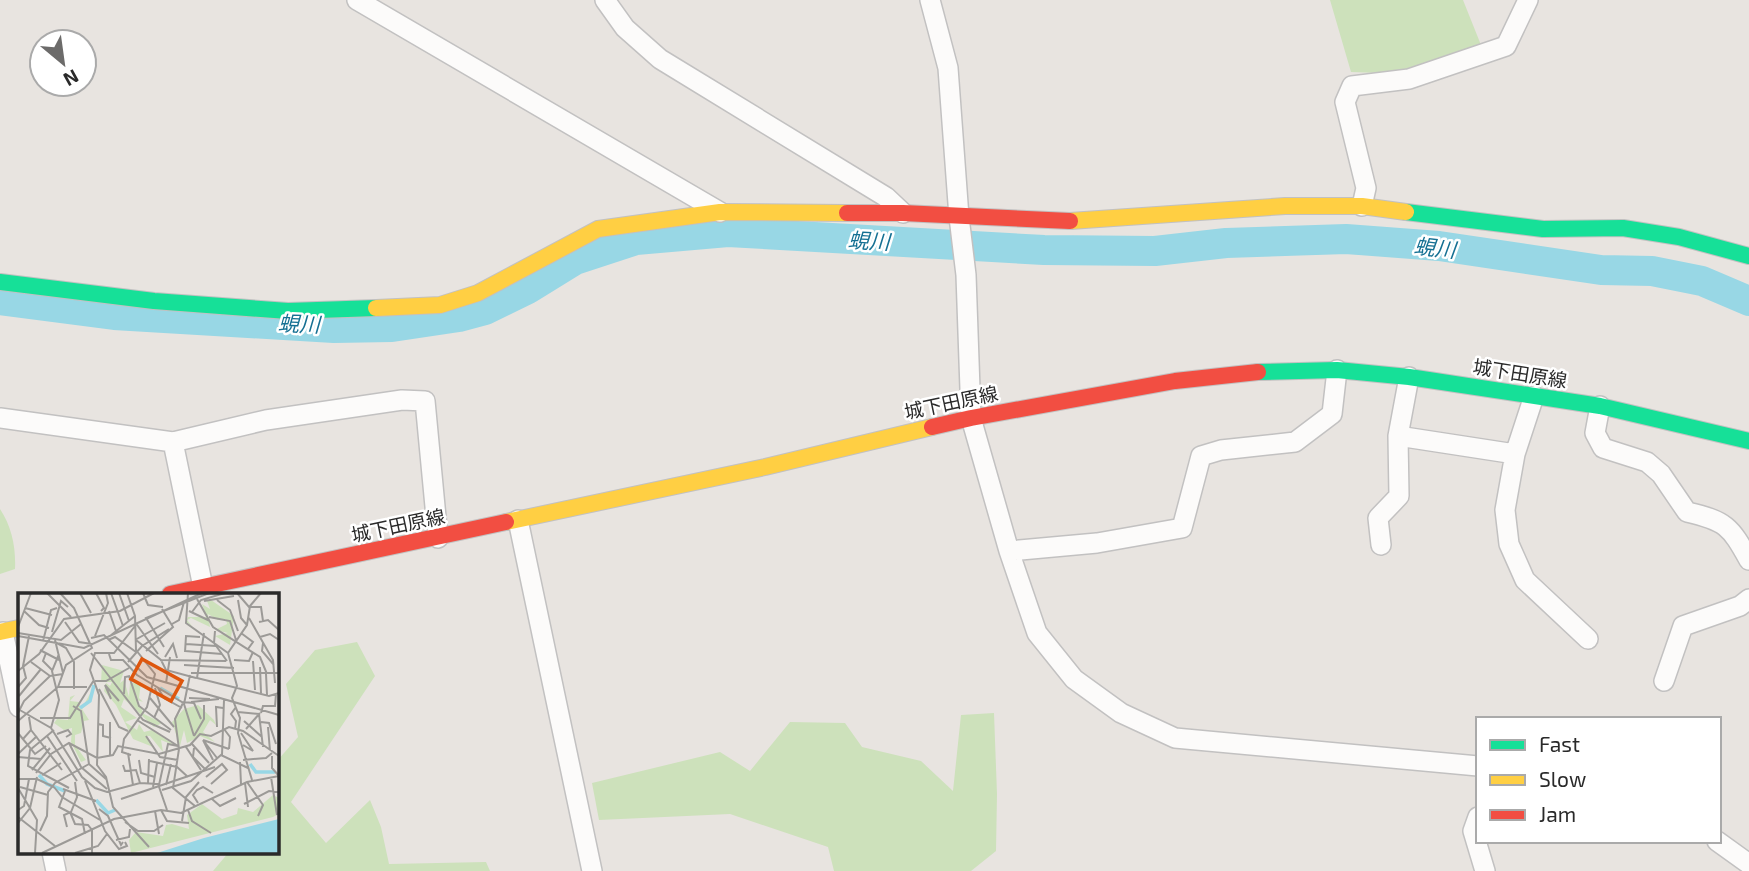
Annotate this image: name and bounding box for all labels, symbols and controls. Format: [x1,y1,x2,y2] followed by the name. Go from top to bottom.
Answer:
[28,28,98,98] north arrow
[60,65,83,92] text: N
[847,226,893,254] water label: 蜆川
[1413,232,1459,262] water label: 蜆川
[278,310,322,336] water label: 蜆川
[1471,354,1569,392] street label: 城下田原線
[902,381,1000,423] street label: 城下田原線
[349,504,447,546] street label: 城下田原線
[18,593,278,854] inset map
[1476,717,1721,843] legend
[1539,731,1580,756] text: Fast
[1539,766,1586,791] text: Slow
[1539,801,1576,826] text: Jam

